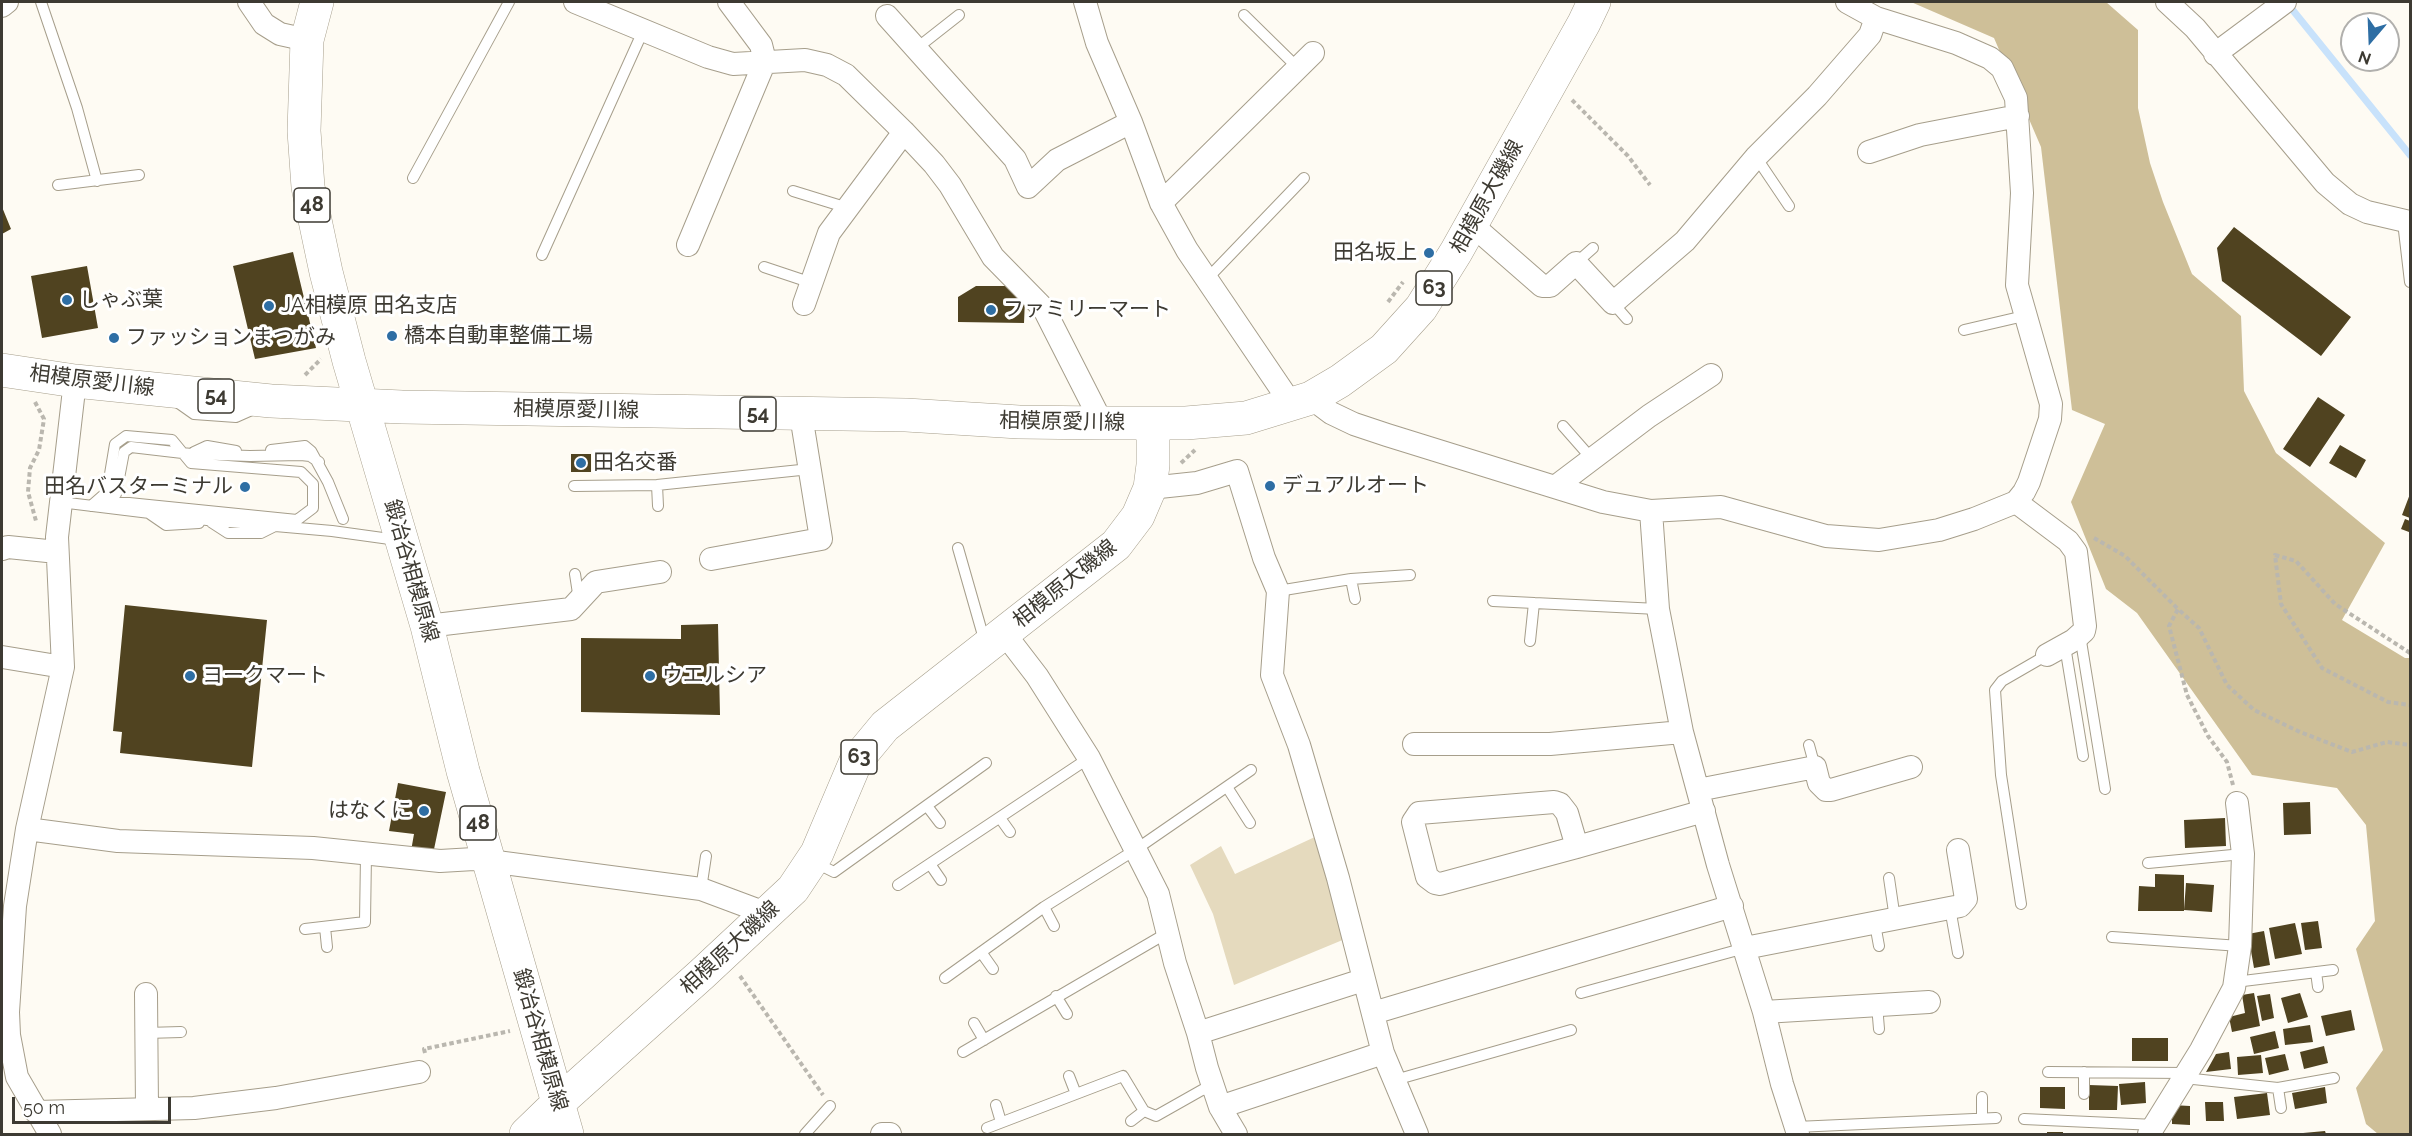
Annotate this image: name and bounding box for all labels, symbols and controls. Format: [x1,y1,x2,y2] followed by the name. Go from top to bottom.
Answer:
[2340,12,2400,72] north arrow
[2356,47,2373,69] text: N
[1445,136,1529,258] street label: 相模原大磯線
[294,188,330,222] road number: 48
[1333,240,1417,266] place label: 田名坂上
[1422,246,1436,260] marker: 田名坂上
[1416,271,1452,305] road number: 63
[79,287,163,313] place label: しゃぶ葉
[60,293,74,307] marker: しゃぶ葉
[281,293,457,319] place label: JA相模原 田名支店
[1003,297,1171,323] place label: ファミリーマート
[262,299,276,313] marker: JA相模原 田名支店
[984,303,998,317] marker: ファミリーマート
[404,323,593,349] place label: 橋本自動車整備工場
[126,325,336,351] place label: ファッションまつがみ
[385,329,399,343] marker: 橋本自動車整備工場
[107,331,121,345] marker: ファッションまつがみ
[28,361,156,401] street label: 相模原愛川線
[198,379,234,413] road number: 54
[513,396,639,424] street label: 相模原愛川線
[740,397,776,431] road number: 54
[999,408,1125,436] street label: 相模原愛川線
[593,450,677,476] place label: 田名交番
[574,456,588,470] marker: 田名交番
[1282,473,1429,499] place label: デュアルオート
[44,474,233,500] place label: 田名バスターミナル
[1263,479,1277,493] marker: デュアルオート
[238,480,252,494] marker: 田名バスターミナル
[379,497,443,645] street label: 鍛冶谷相模原線
[1008,535,1122,633] street label: 相模原大磯線
[202,663,328,689] place label: ヨークマート
[662,663,767,689] place label: ウエルシア
[183,669,197,683] marker: ヨークマート
[643,669,657,683] marker: ウエルシア
[841,740,877,774] road number: 63
[328,798,412,824] place label: はなくに
[417,804,431,818] marker: はなくに
[460,806,496,840] road number: 48
[675,896,785,1000] street label: 相模原大磯線
[508,966,572,1114] street label: 鍛冶谷相模原線
[15,1085,174,1123] scale bar
[23,1097,65,1118] text: 50 m

